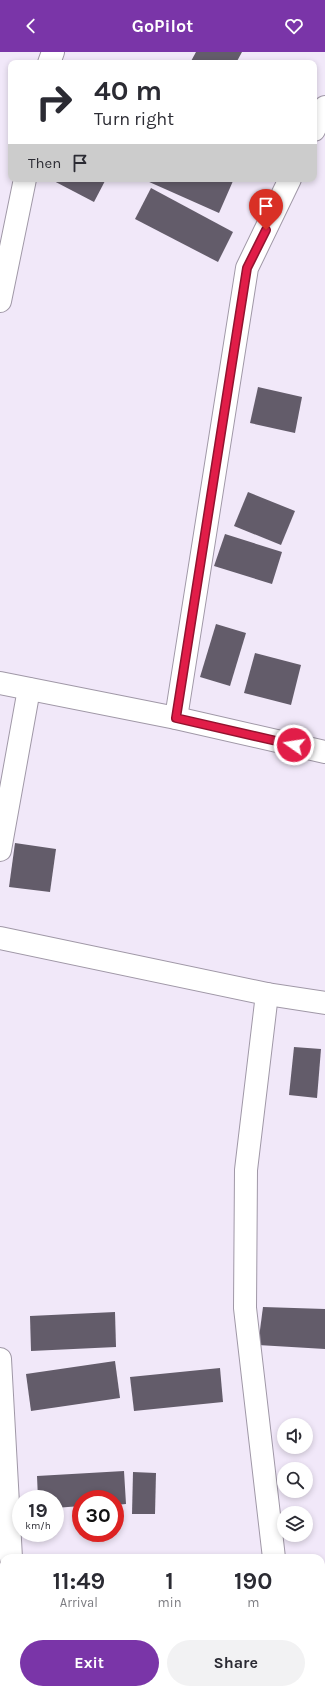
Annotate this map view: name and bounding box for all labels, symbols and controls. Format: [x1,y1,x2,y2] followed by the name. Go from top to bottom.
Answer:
[20,15,42,37] icon: back
[132,15,193,37] text: GoPilot
[283,15,305,37] icon: heart
[94,74,162,107] text: 40 m
[28,76,80,128] icon: right
[94,108,174,130] text: Turn right
[69,152,91,174] icon: arrive
[28,154,61,172] text: Then
[249,189,283,230] pin
[255,195,277,217] icon: arrive
[273,724,315,766] position arrow
[277,1418,313,1542] map controls
[277,1418,313,1454] button: sound
[277,1462,313,1498] button: search
[72,1490,124,1542] speed limit sign: 30
[28,1499,48,1522] text: 19
[277,1506,313,1542] button: layers
[25,1520,51,1532] text: km/h
[53,1567,105,1595] text: 11:49
[165,1567,174,1595] text: 1
[234,1567,272,1595] text: 190
[60,1595,98,1610] text: Arrival
[158,1595,182,1610] text: min
[247,1595,259,1610] text: m
[20,1640,159,1686] button: Exit
[167,1640,305,1686] button: Share

